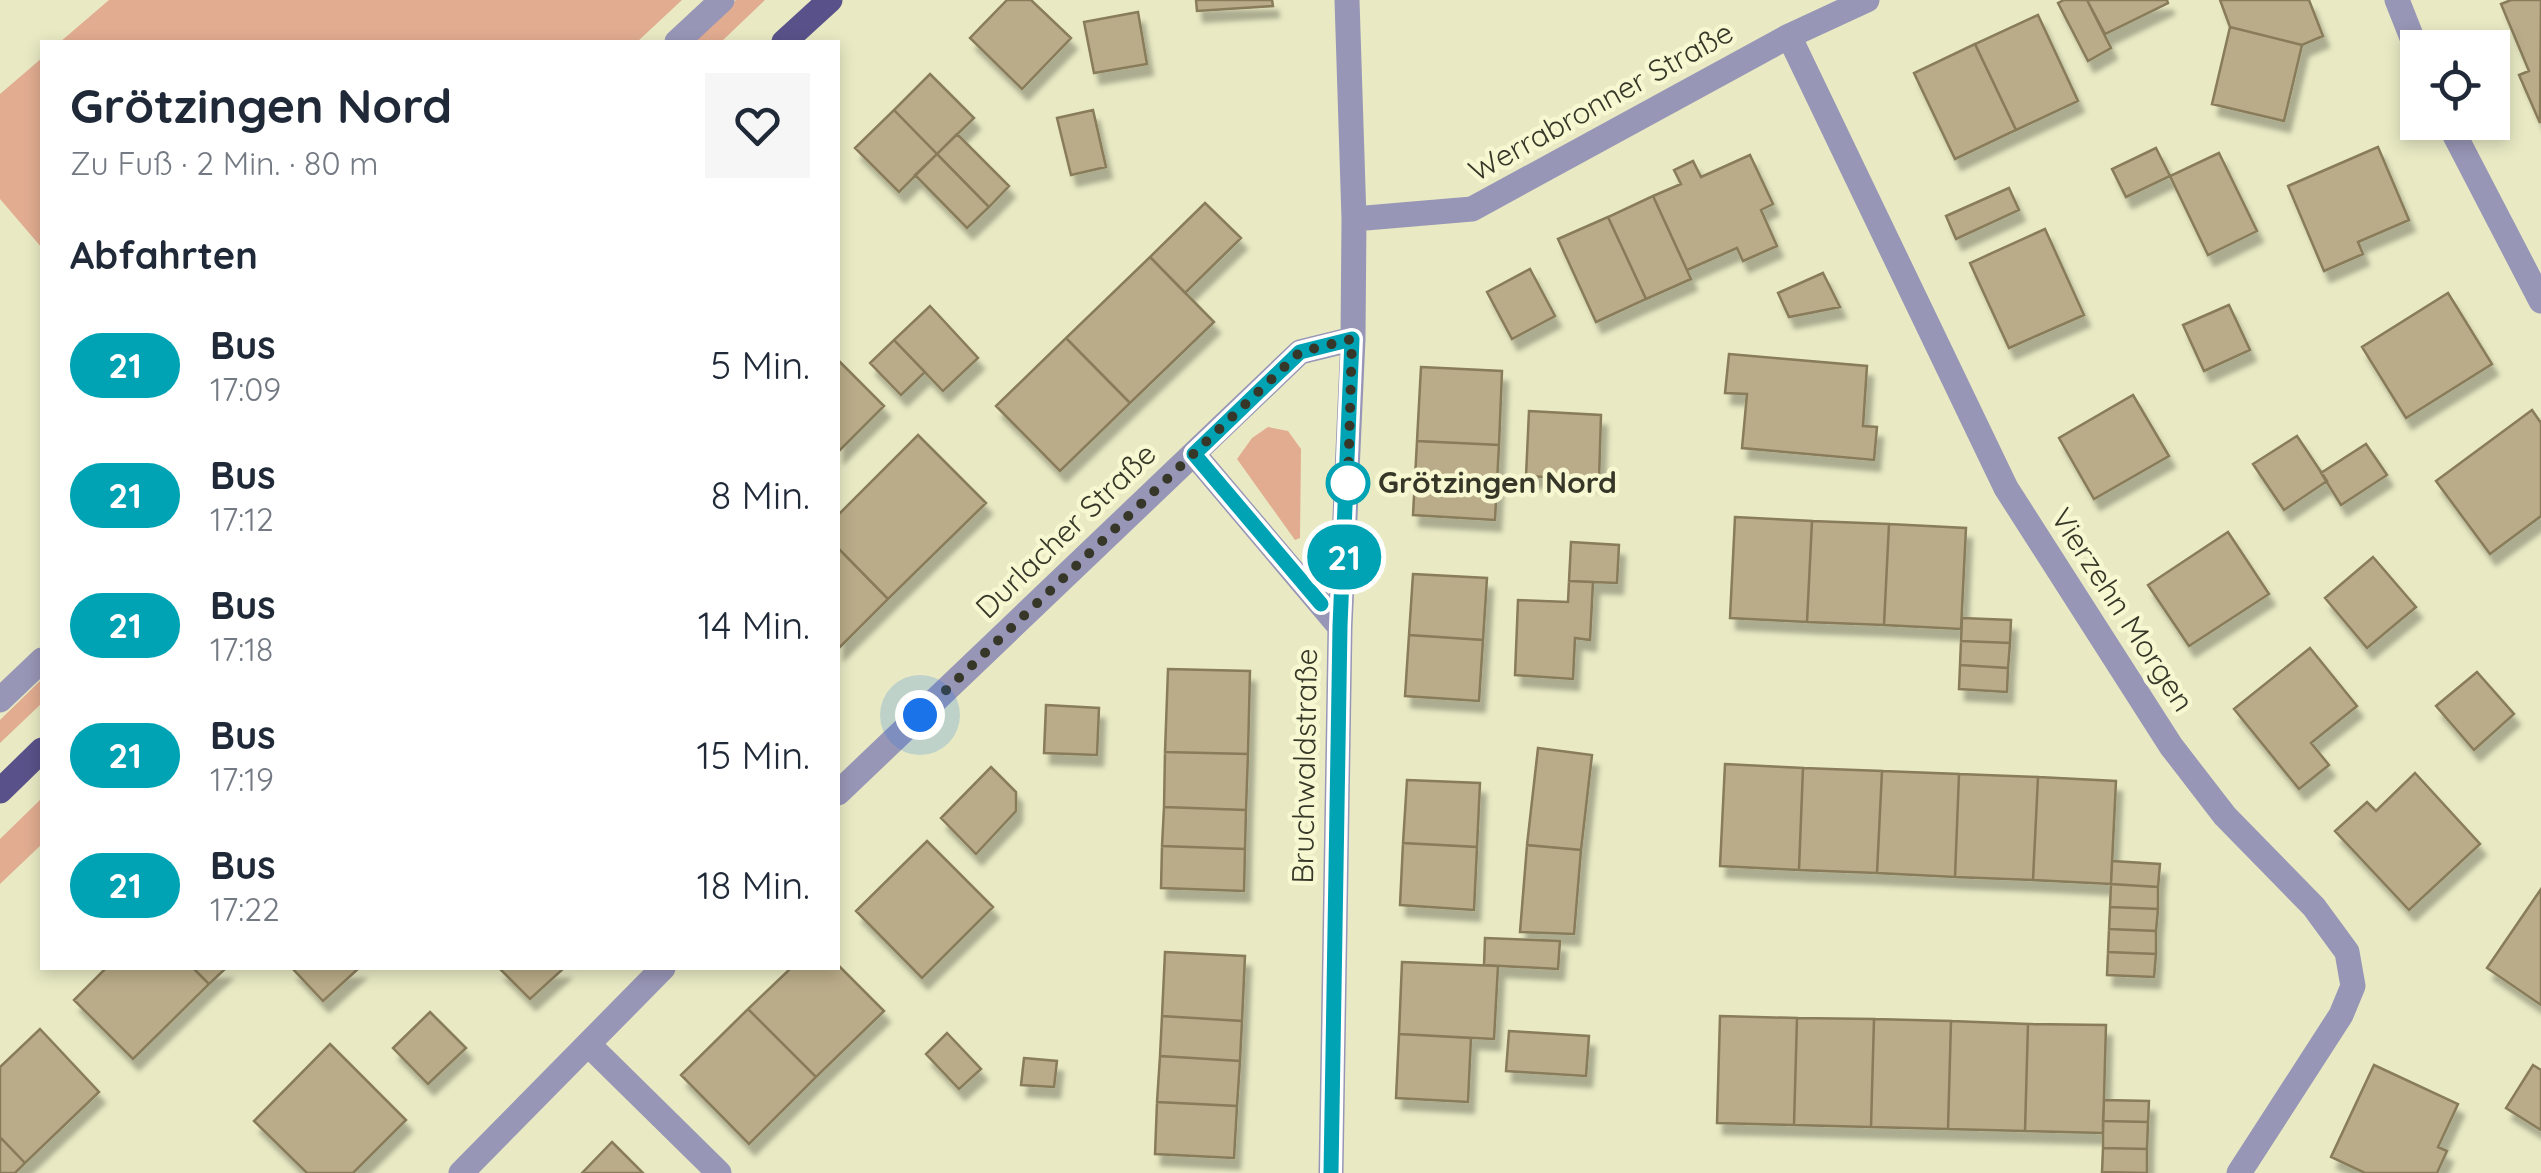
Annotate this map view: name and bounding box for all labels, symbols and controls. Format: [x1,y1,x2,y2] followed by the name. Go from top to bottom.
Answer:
[1462,13,1739,190] street label: Werrabronner Straße
[2400,30,2510,140] map controls
[2400,30,2510,140] button: locate
[705,73,810,178] button: heart
[70,75,452,135] text: Grötzingen Nord
[70,143,378,183] text: Zu Fuß · 2 Min. · 80 m
[70,231,258,279] text: Abfahrten
[210,321,276,369] text: Bus
[711,341,810,389] text: 5 Min.
[108,343,142,387] text: 21
[210,369,281,409] text: 17:09
[967,435,1163,626] street label: Durlacher Straße
[210,451,276,499] text: Bus
[1327,462,1369,504] marker: Grötzingen Nord
[1378,463,1617,501] place label: Grötzingen Nord
[711,471,810,519] text: 8 Min.
[108,473,142,517] text: 21
[210,499,274,539] text: 17:12
[2043,501,2203,718] street label: Vierzehn Morgen
[1299,524,1389,590] line badge: 21
[1327,535,1361,579] text: 21
[210,581,276,629] text: Bus
[698,601,810,649] text: 14 Min.
[108,603,142,647] text: 21
[210,629,273,669] text: 17:18
[1283,648,1325,884] street label: Bruchwaldstraße
[895,690,945,740] your location
[210,711,276,759] text: Bus
[696,731,810,779] text: 15 Min.
[108,733,142,777] text: 21
[210,759,274,799] text: 17:19
[210,841,276,889] text: Bus
[697,861,810,909] text: 18 Min.
[108,863,142,907] text: 21
[210,889,280,929] text: 17:22

